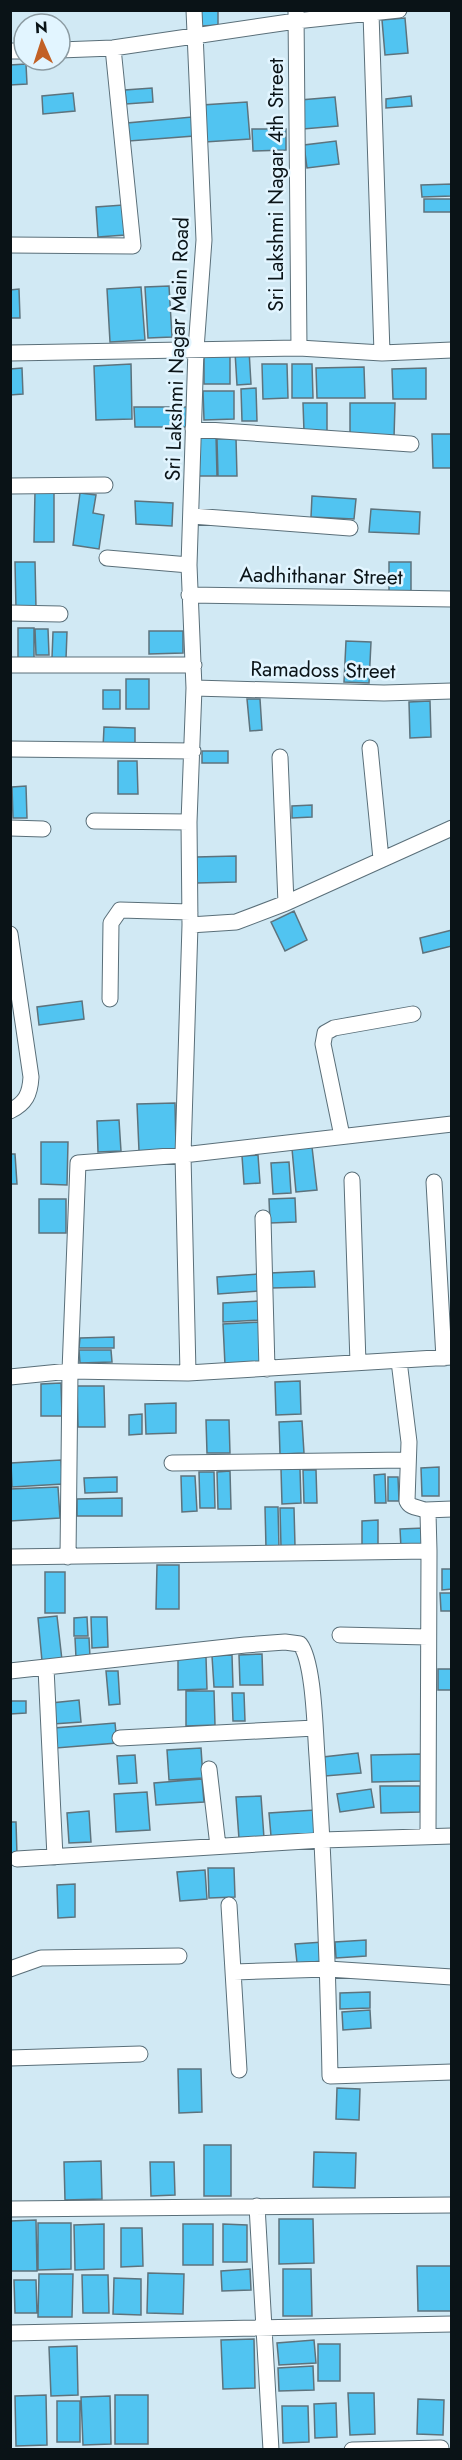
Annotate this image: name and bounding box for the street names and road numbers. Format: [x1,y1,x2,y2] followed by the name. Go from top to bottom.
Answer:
[261,58,291,312] street label: Sri Lakshmi Nagar 4th Street
[157,217,197,481] street label: Sri Lakshmi Nagar Main Road
[239,560,403,592] street label: Aadhithanar Street
[250,654,396,686] street label: Ramadoss Street

